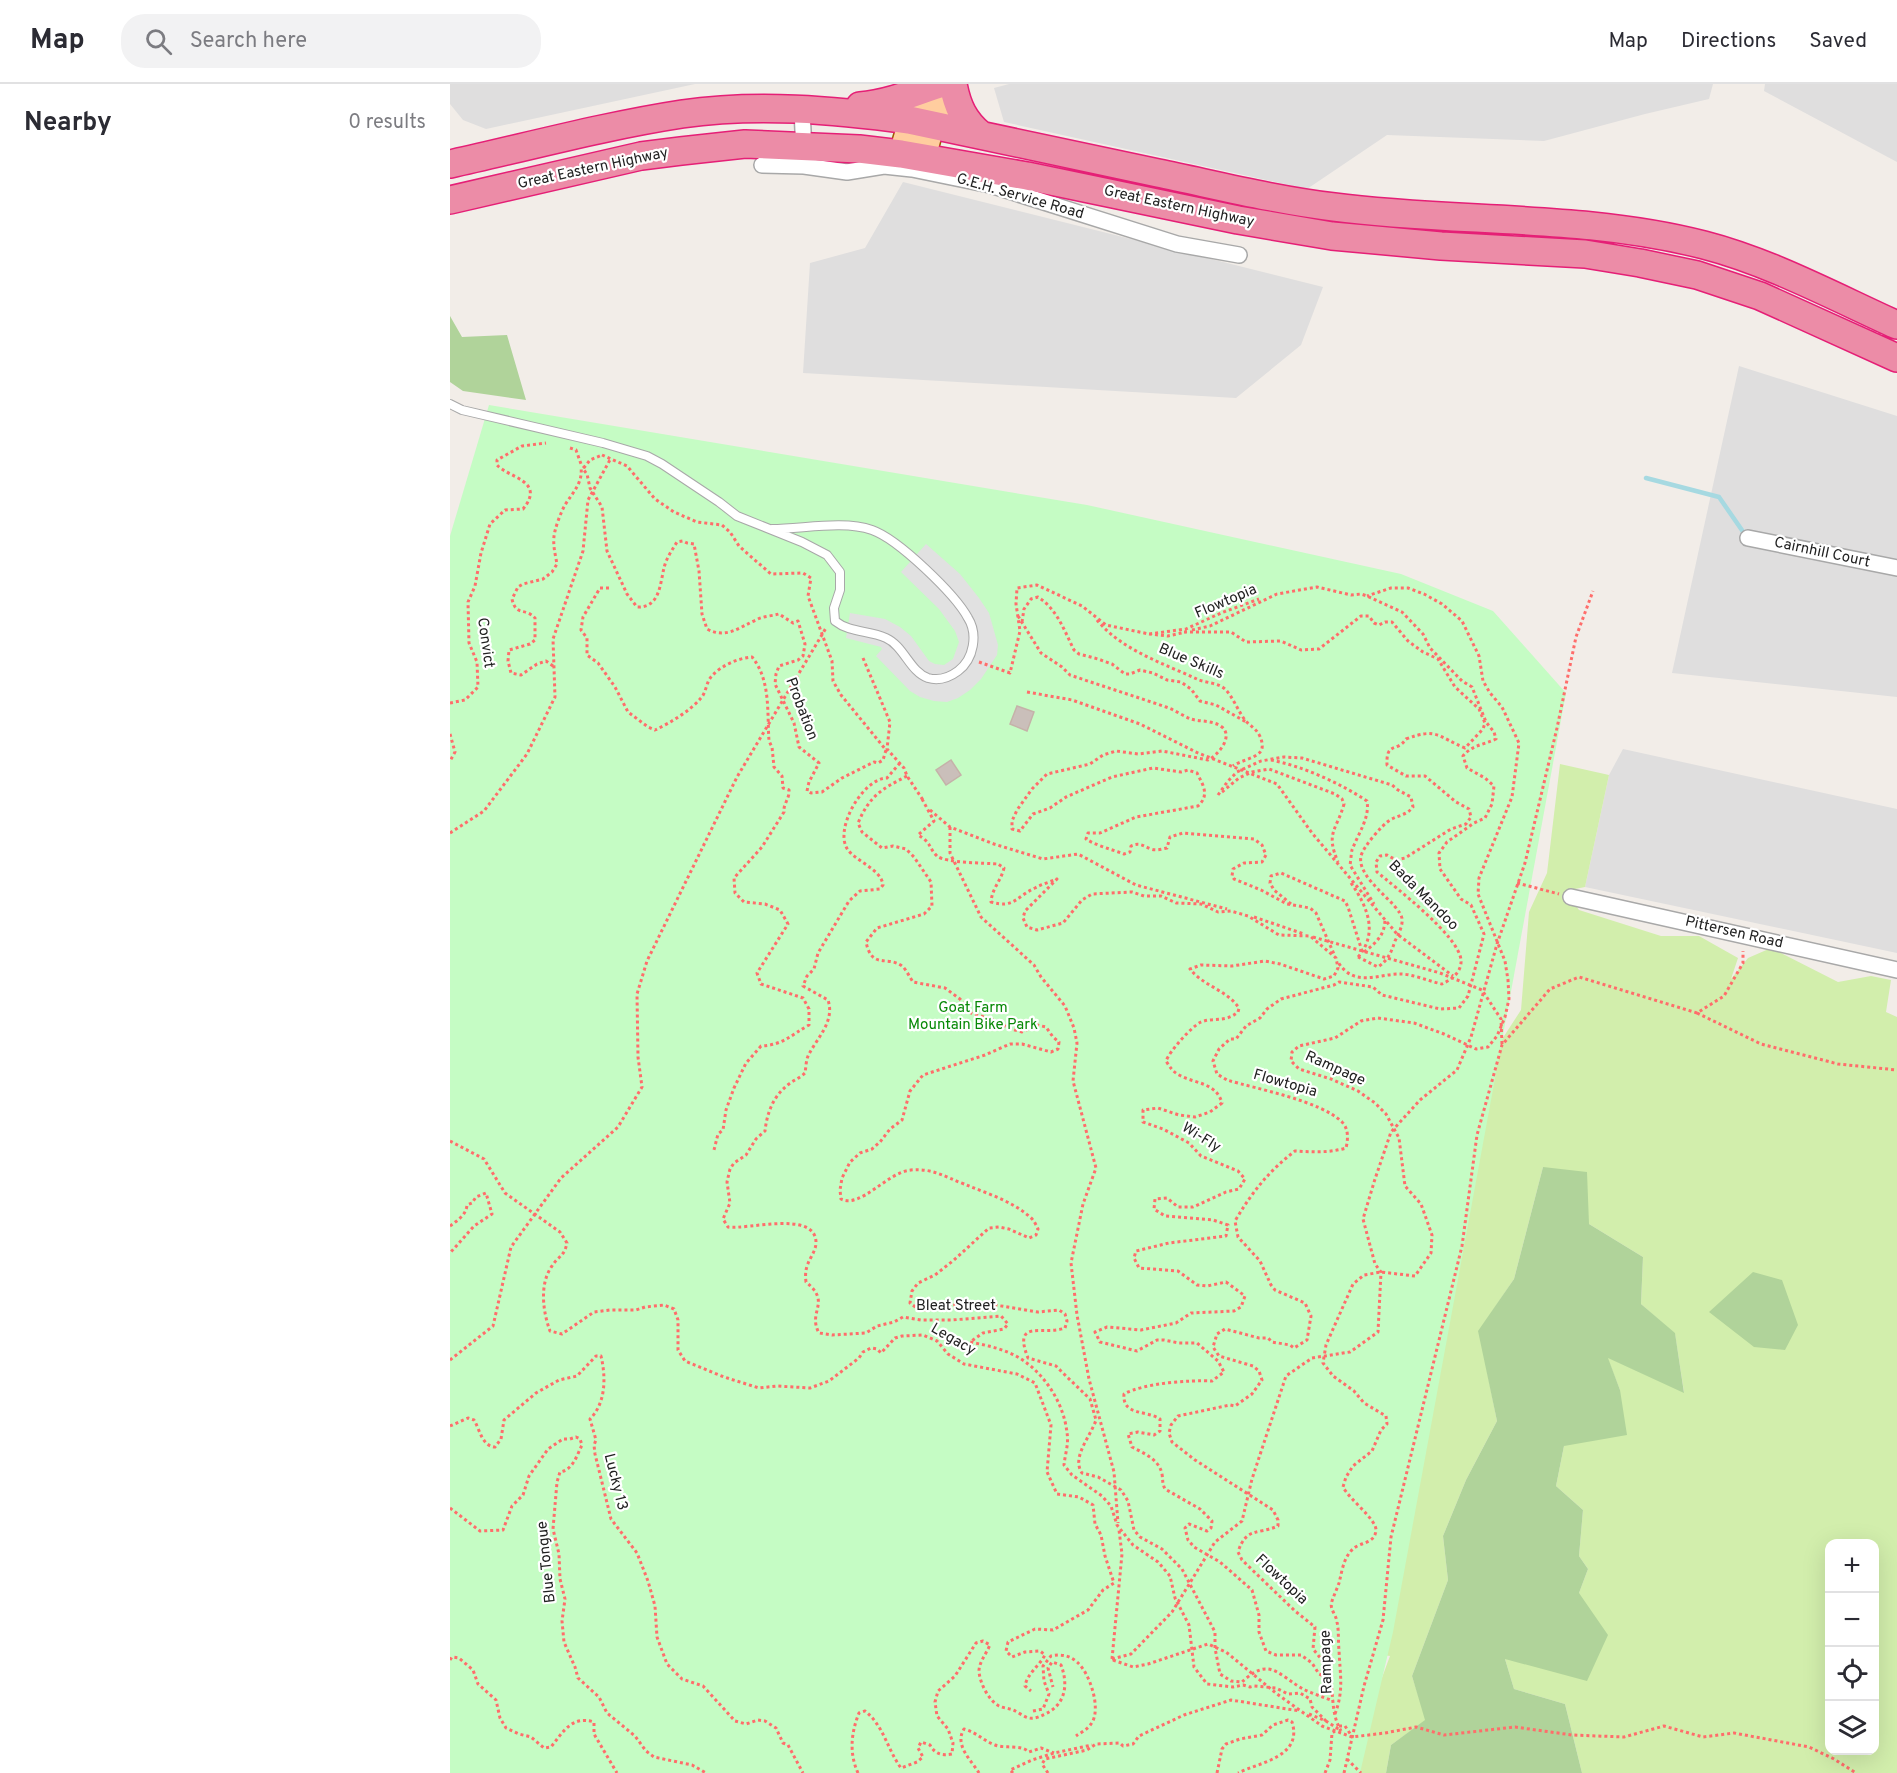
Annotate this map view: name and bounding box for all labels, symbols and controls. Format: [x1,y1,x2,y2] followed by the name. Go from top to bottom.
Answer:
[121,14,541,68] search box
[30,23,85,59] text: Map
[142,25,175,58] icon: search
[190,28,307,55] text: Search here
[1608,28,1648,55] text: Map
[1681,28,1776,55] text: Directions
[1809,28,1867,55] text: Saved
[24,107,112,140] text: Nearby
[348,110,426,136] text: 0 results
[516,144,670,194] street label: Great Eastern Highway
[954,170,1086,224] street label: G.E.H. Service Road
[1102,182,1256,232] street label: Great Eastern Highway
[1772,534,1872,572] street label: Cairnhill Court
[1192,580,1260,624] street label: Flowtopia
[472,616,498,670] street label: Convict
[1155,640,1227,684] street label: Blue Skills
[780,675,822,743] street label: Probation
[1384,857,1462,935] street label: Bada Mandoo
[1683,913,1785,953] street label: Pittersen Road
[908,999,1038,1035] park label: Goat Farm Mountain Bike Park
[1302,1047,1368,1091] street label: Rampage
[1251,1066,1319,1102] street label: Flowtopia
[1178,1119,1224,1157] street label: Wi-Fly
[916,1297,996,1316] street label: Bleat Street
[927,1320,979,1360] street label: Legacy
[599,1452,631,1512] street label: Lucky 13
[533,1520,561,1604] street label: Blue Tongue
[1825,1539,1879,1755] map controls
[1825,1539,1879,1593] button: +
[1251,1551,1311,1609] street label: Flowtopia
[1825,1593,1879,1647] button: −
[1316,1630,1338,1694] street label: Rampage
[1825,1647,1879,1701] button: locate
[1825,1701,1879,1755] button: layers

